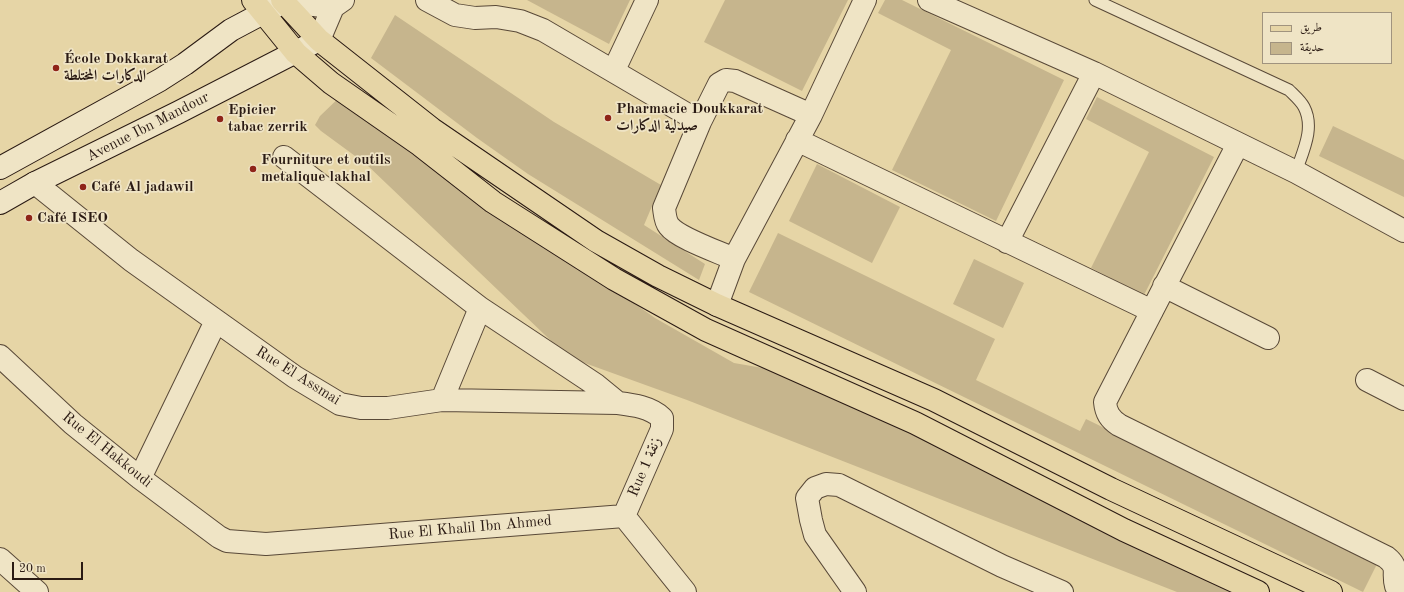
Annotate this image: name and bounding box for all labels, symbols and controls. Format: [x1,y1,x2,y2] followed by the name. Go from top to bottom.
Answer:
[1262,12,1392,64] legend
[1300,22,1322,34] text: طريق
[1300,42,1324,54] text: حديقة
[64,50,168,85] place label: École Dokkarat الدكارات المختلطة
[51,63,61,73] marker: École Dokkarat الدكارات المختلطة
[84,88,212,166] street label: Avenue Ibn Mandour
[616,100,763,135] place label: Pharmacie Doukkarat صيدلية الدكارات
[228,101,308,136] place label: Epicier tabac zerrik
[603,113,613,123] marker: Pharmacie Doukkarat صيدلية الدكارات
[215,114,225,124] marker: Epicier tabac zerrik
[261,151,391,186] place label: Fourniture et outils metalique lakhal
[248,164,258,174] marker: Fourniture et outils metalique lakhal
[91,178,194,196] place label: Café Al jadawil
[78,182,88,192] marker: Café Al jadawil
[37,209,108,227] place label: Café ISEO
[24,213,34,223] marker: Café ISEO
[252,343,344,409] street label: Rue El Assmai
[58,408,156,492] street label: Rue El Hakkoudi
[624,435,666,499] street label: Rue 1 زنقة
[388,512,552,544] street label: Rue El Khalil Ibn Ahmed
[14,554,85,580] scale bar
[19,563,46,575] text: 20 m

